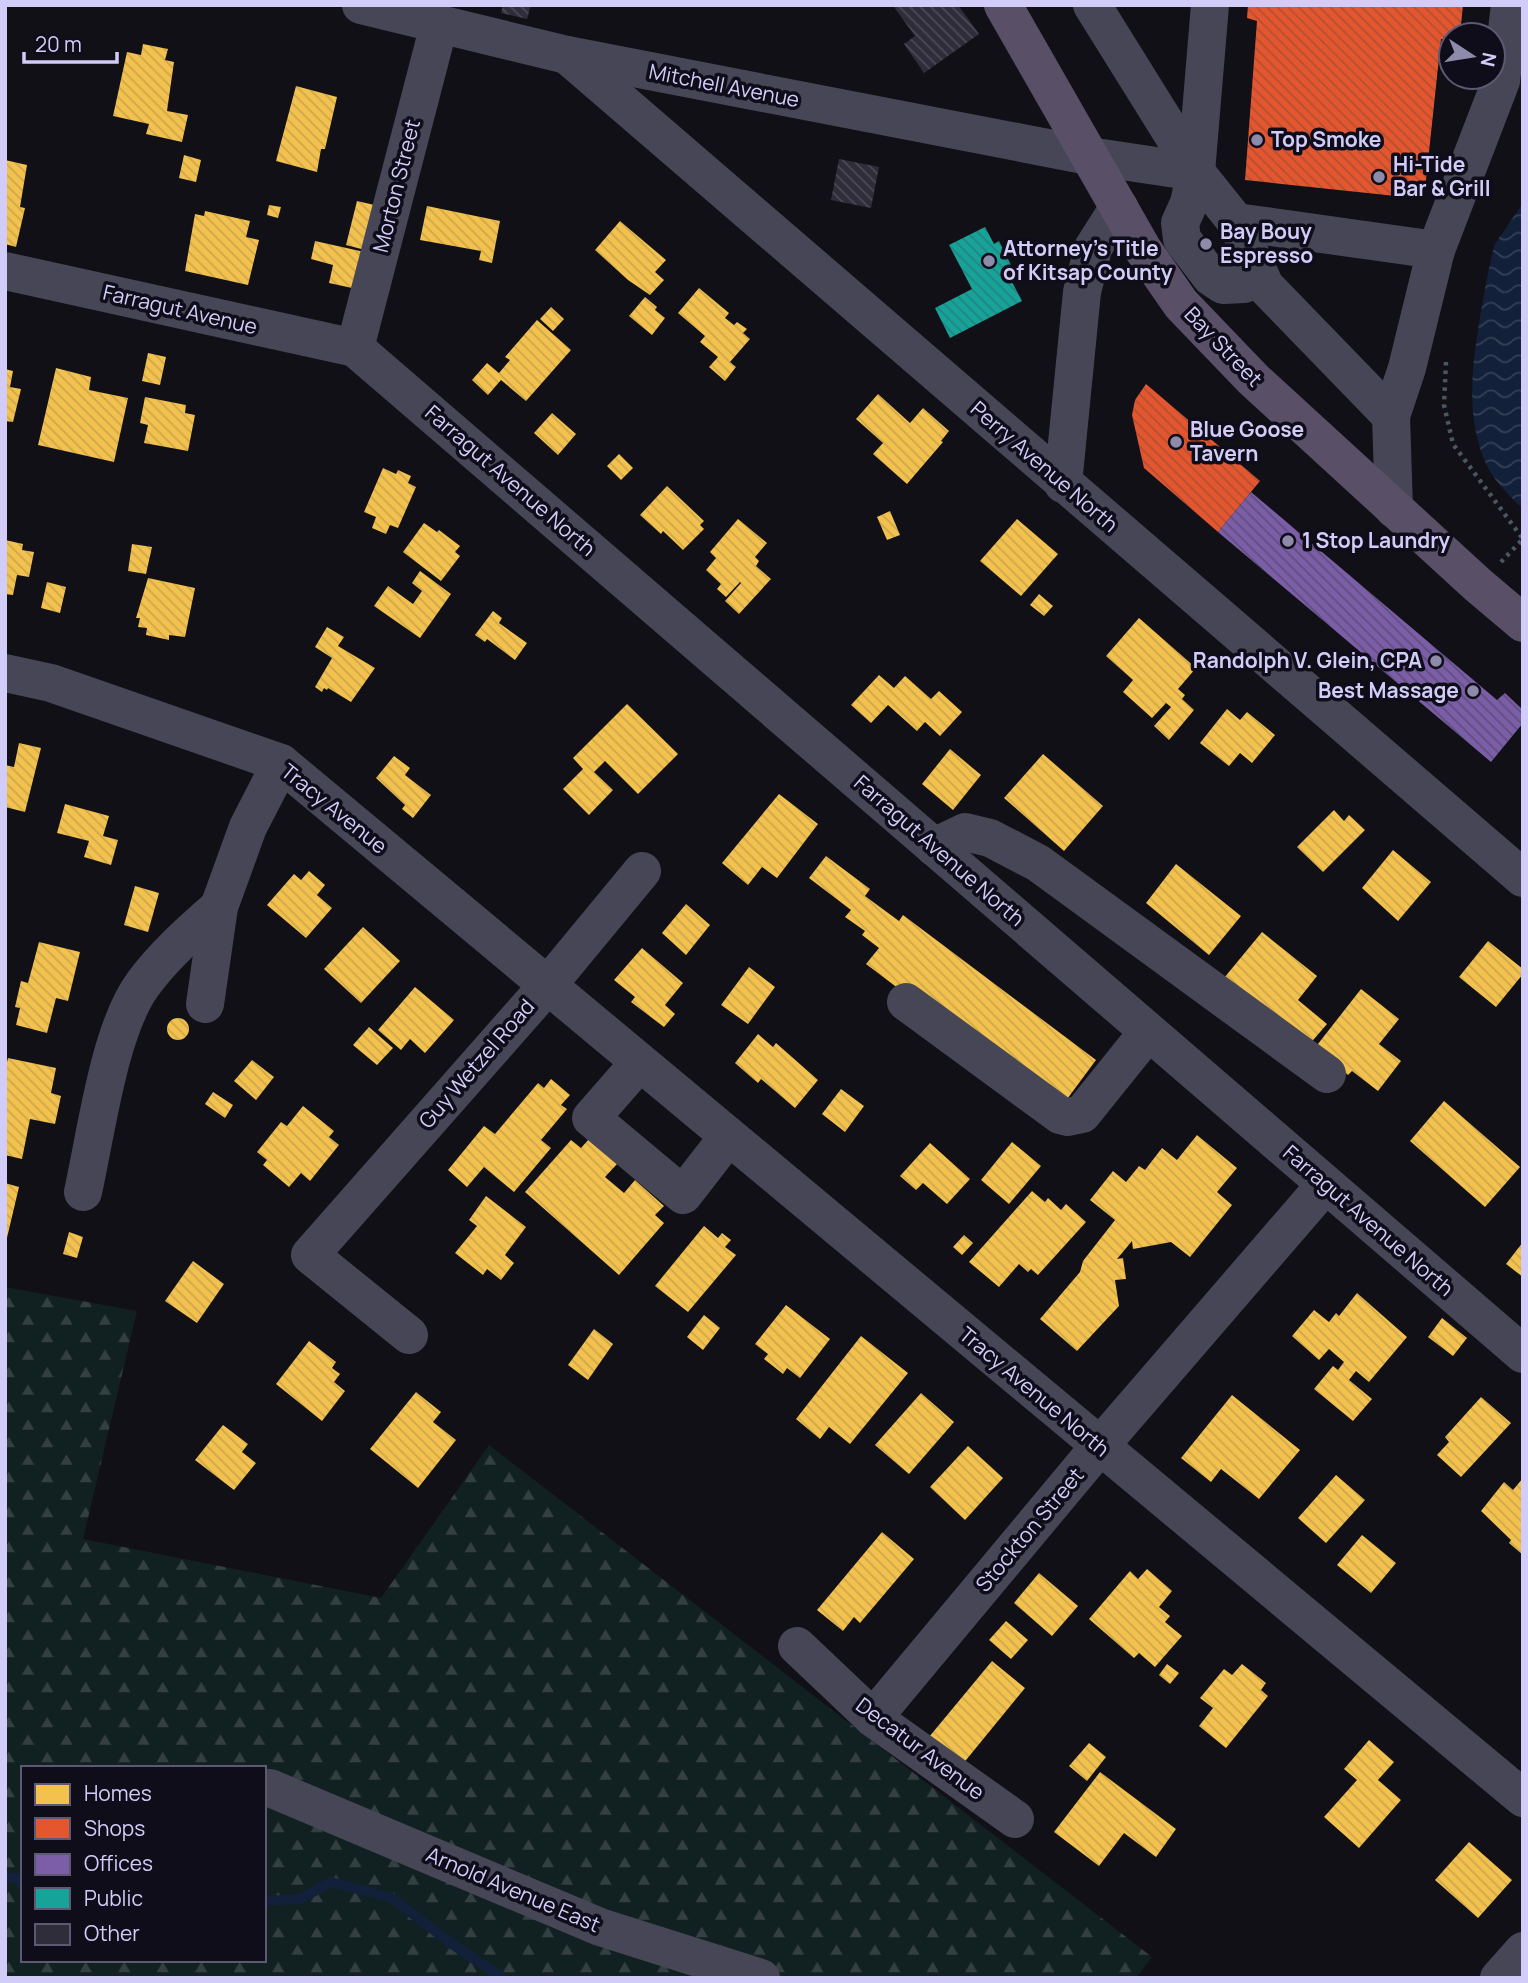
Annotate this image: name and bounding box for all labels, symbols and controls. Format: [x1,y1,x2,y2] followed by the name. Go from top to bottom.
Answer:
[24,21,117,65] scale bar
[1437,21,1507,91] north arrow
[35,30,82,58] text: 20 m
[1474,50,1503,69] text: N
[647,57,802,113] street label: Mitchell Avenue
[366,116,426,255] street label: Morton Street
[1271,125,1381,153] place label: Top Smoke
[1249,132,1265,148] marker: Top Smoke
[1393,150,1491,202] place label: Hi-Tide Bar & Grill
[1371,169,1387,185] marker: Hi-Tide Bar & Grill
[1220,217,1313,269] place label: Bay Bouy Espresso
[1003,234,1173,286] place label: Attorney's Title of Kitsap County
[1198,236,1214,252] marker: Bay Bouy Espresso
[981,253,997,269] marker: Attorney's Title of Kitsap County
[100,278,260,340] street label: Farragut Avenue
[1179,300,1269,392] street label: Bay Street
[965,394,1124,538] street label: Perry Avenue North
[420,398,602,562] street label: Farragut Avenue North
[1190,415,1304,467] place label: Blue Goose Tavern
[1168,434,1184,450] marker: Blue Goose Tavern
[1302,526,1450,554] place label: 1 Stop Laundry
[1280,533,1296,549] marker: 1 Stop Laundry
[1193,646,1422,674] place label: Randolph V. Glein, CPA
[1428,653,1444,669] marker: Randolph V. Glein, CPA
[1318,676,1459,704] place label: Best Massage
[1465,683,1481,699] marker: Best Massage
[276,757,393,860] street label: Tracy Avenue
[849,768,1031,932] street label: Farragut Avenue North
[412,993,540,1134] street label: Guy Wetzel Road
[1278,1138,1460,1302] street label: Farragut Avenue North
[954,1320,1116,1462] street label: Tracy Avenue North
[969,1461,1090,1597] street label: Stockton Street
[851,1691,991,1806] street label: Decatur Avenue
[21,1766,266,1962] legend
[84,1779,152,1807] text: Homes
[84,1814,145,1842] text: Shops
[422,1840,605,1938] street label: Arnold Avenue East
[84,1849,153,1877] text: Offices
[84,1884,143,1912] text: Public
[84,1919,140,1947] text: Other

